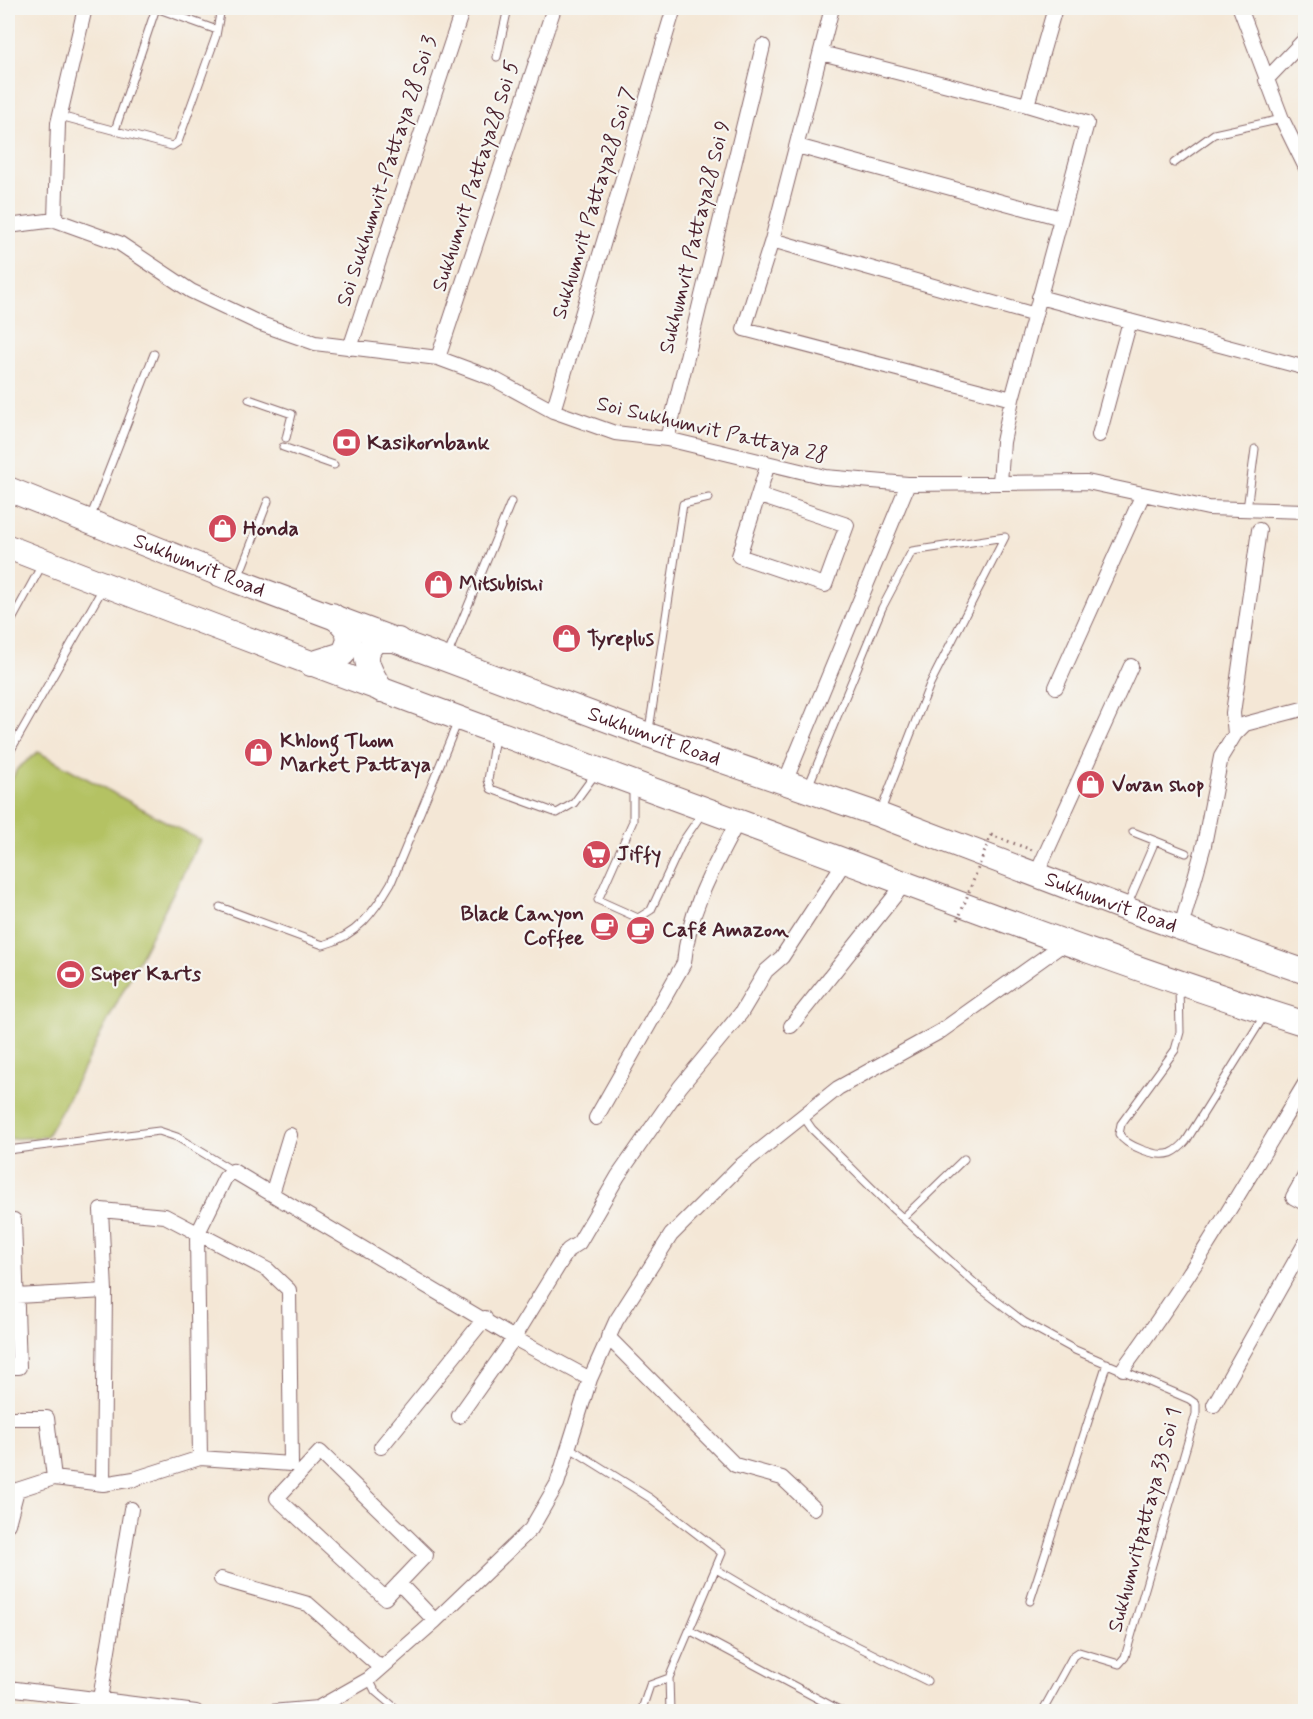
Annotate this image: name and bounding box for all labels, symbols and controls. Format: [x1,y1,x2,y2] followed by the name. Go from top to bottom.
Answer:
[330,32,444,310] street label: Soi Sukhumvit-Pattaya 28 Soi 3
[425,57,527,295] street label: Sukhumvit Pattaya28 Soi 5
[545,83,643,323] street label: Sukhumvit Pattaya28 Soi 7
[652,118,738,356] street label: Sukhumvit Pattaya28 Soi 9
[594,390,830,470] street label: Soi Sukhumvit Pattaya 28
[330,427,362,459] bank icon: Kasikornbank
[367,429,490,457] place label: Kasikornbank
[206,513,238,545] shop icon: Honda
[243,515,299,543] place label: Honda
[129,527,269,604] street label: Sukhumvit Road
[422,568,454,600] shop icon: Mitsubishi
[459,570,543,598] place label: Mitsubishi
[550,623,582,655] shop icon: Tyreplus
[587,625,655,653] place label: Tyreplus
[584,700,724,773] street label: Sukhumvit Road
[280,727,431,779] place label: Khlong Thom Market Pattaya
[243,737,275,769] shop icon: Khlong Thom Market Pattaya
[1075,769,1107,801] shop icon: Vovan shop
[1112,771,1204,799] place label: Vovan shop
[580,838,612,870] supermarket icon: Jiffy
[617,840,661,868] place label: Jiffy
[1041,865,1181,940] street label: Sukhumvit Road
[460,900,584,952] place label: Black Canyon Coffee
[589,910,621,942] cafe icon: Black Canyon Coffee
[625,914,657,946] cafe icon: Café Amazon
[662,916,789,944] place label: Café Amazon
[54,958,86,990] sports icon: Super Karts
[91,960,202,988] place label: Super Karts
[1102,1405,1188,1635] street label: Sukhumvitpattaya 33 Soi 1

